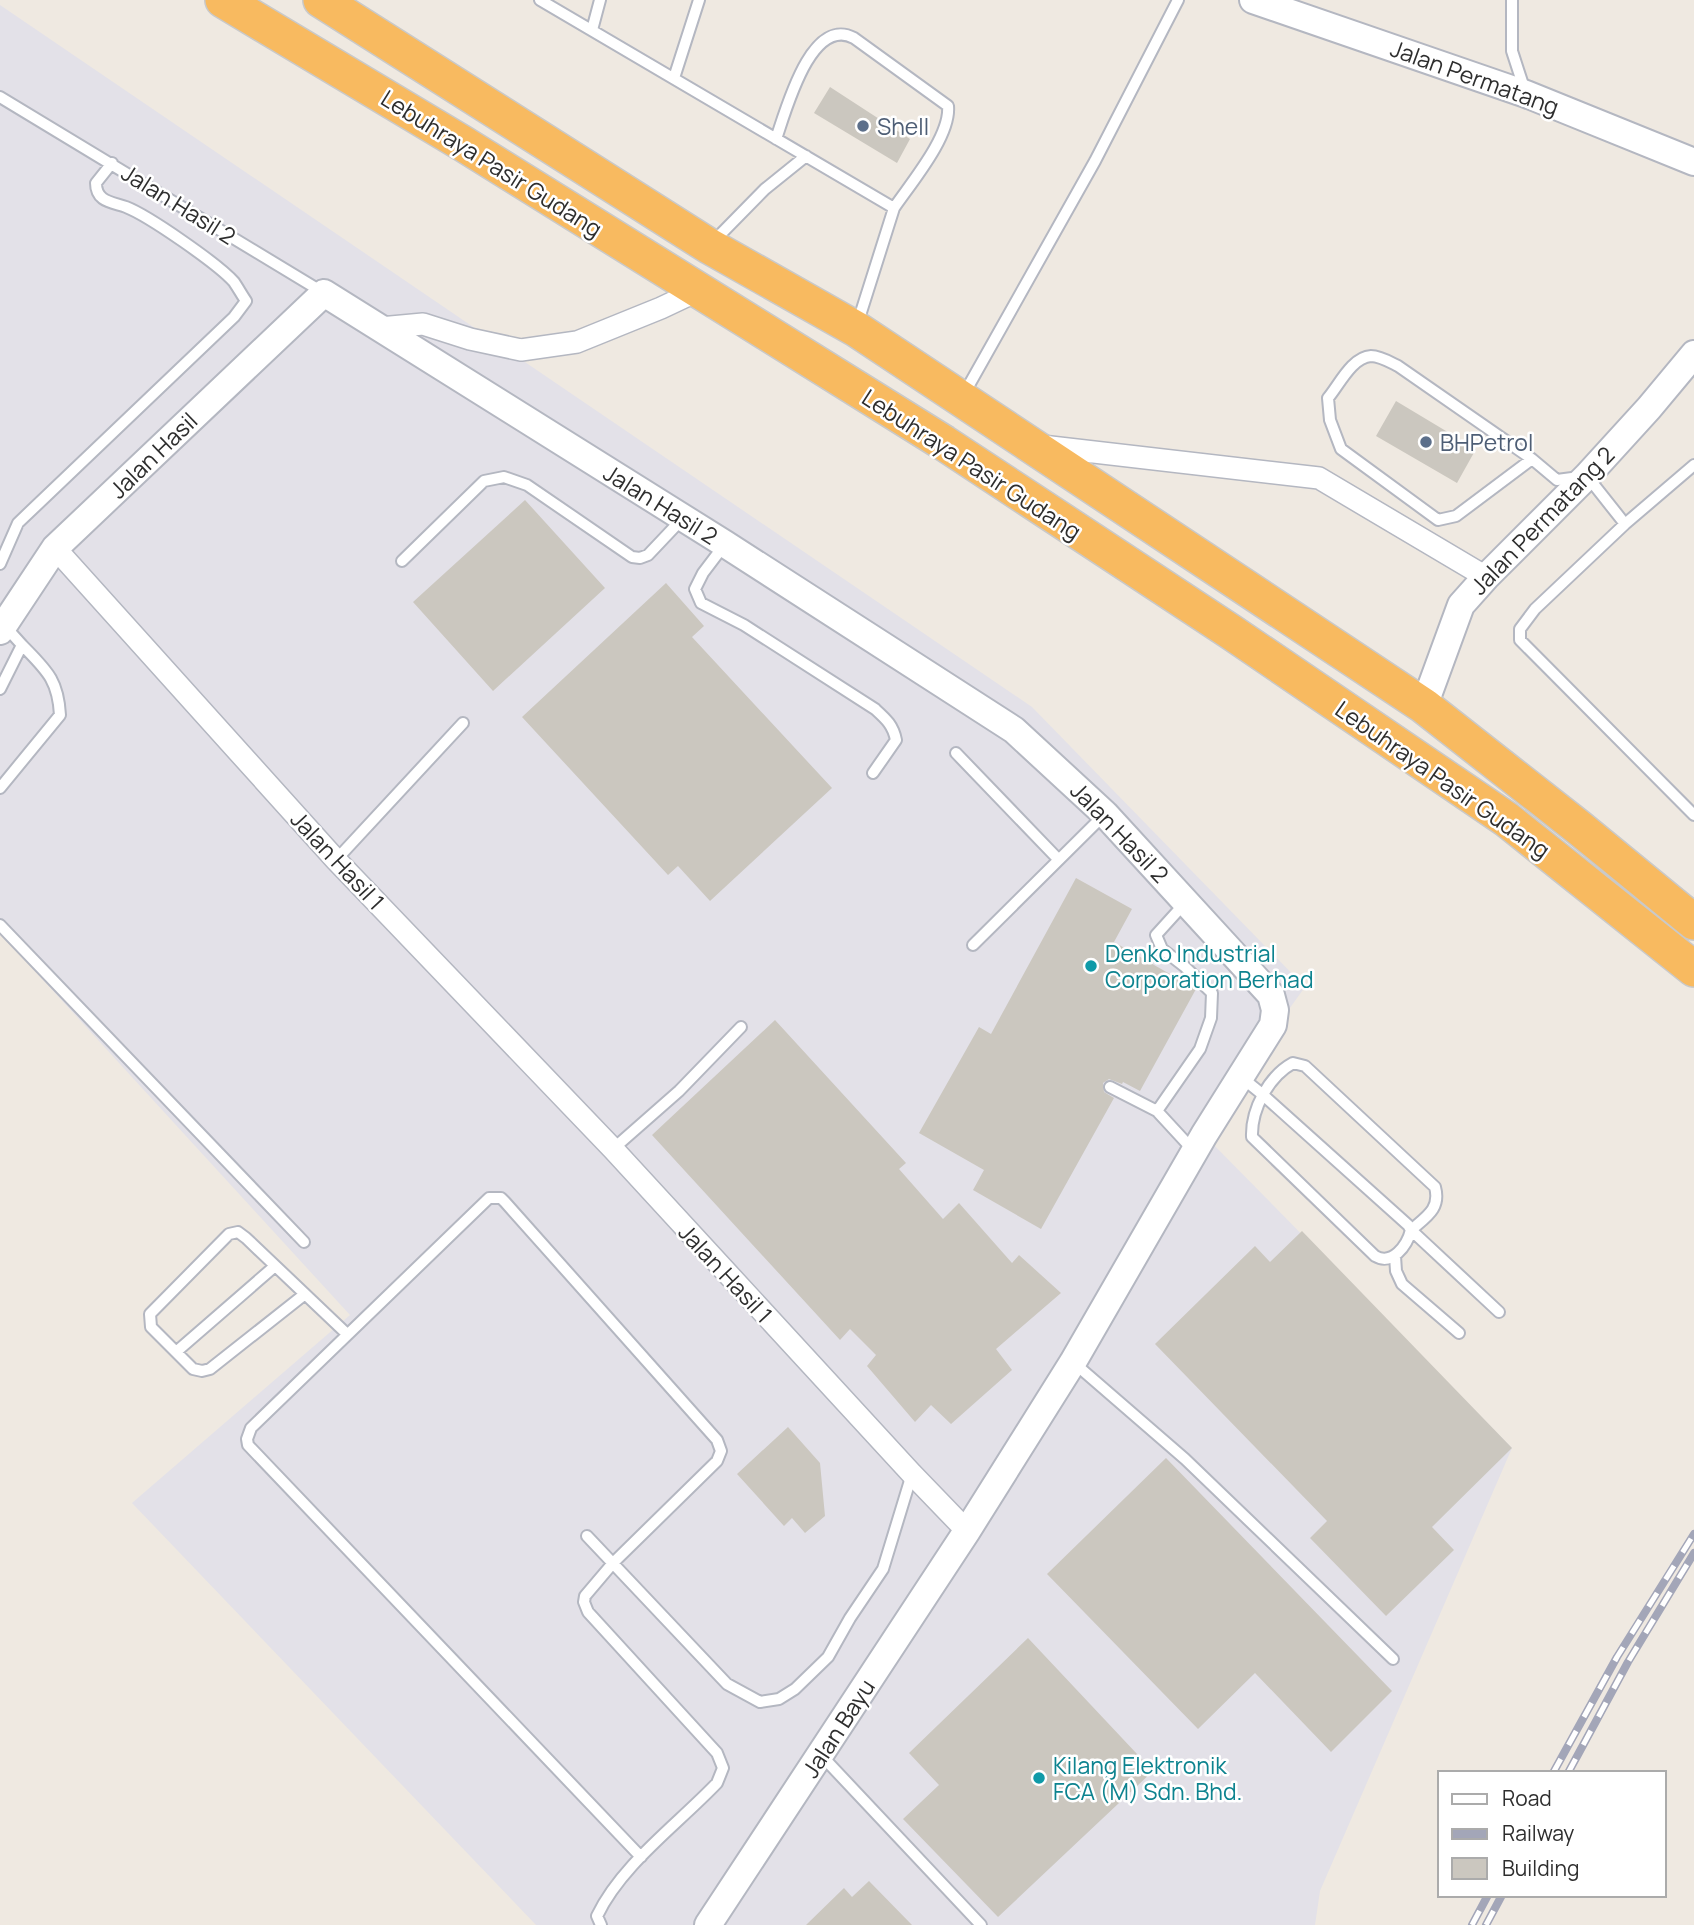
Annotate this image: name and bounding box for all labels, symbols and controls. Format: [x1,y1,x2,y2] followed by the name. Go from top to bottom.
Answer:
[1386,32,1564,122] street label: Jalan Permatang
[375,82,609,244] street label: Lebuhraya Pasir Gudang
[877,110,929,142] place label: Shell
[855,118,871,134] marker: Shell
[116,156,242,252] street label: Jalan Hasil 2
[856,381,1088,547] street label: Lebuhraya Pasir Gudang
[102,405,204,505] street label: Jalan Hasil
[1440,426,1533,458] place label: BHPetrol
[1418,434,1434,450] marker: BHPetrol
[1463,439,1621,601] street label: Jalan Permatang 2
[598,456,724,552] street label: Jalan Hasil 2
[1329,693,1557,865] street label: Lebuhraya Pasir Gudang
[1064,775,1176,889] street label: Jalan Hasil 2
[284,803,392,917] street label: Jalan Hasil 1
[1105,937,1314,995] place label: Denko Industrial Corporation Berhad
[1083,958,1099,974] marker: Denko Industrial Corporation Berhad
[672,1216,780,1330] street label: Jalan Hasil 1
[794,1672,882,1784] street label: Jalan Bayu
[1053,1749,1242,1807] place label: Kilang Elektronik FCA (M) Sdn. Bhd.
[1031,1770,1047,1786] marker: Kilang Elektronik FCA (M) Sdn. Bhd.
[1438,1771,1666,1897] legend
[1502,1784,1552,1812] text: Road
[1502,1819,1574,1847] text: Railway
[1502,1854,1579,1882] text: Building

